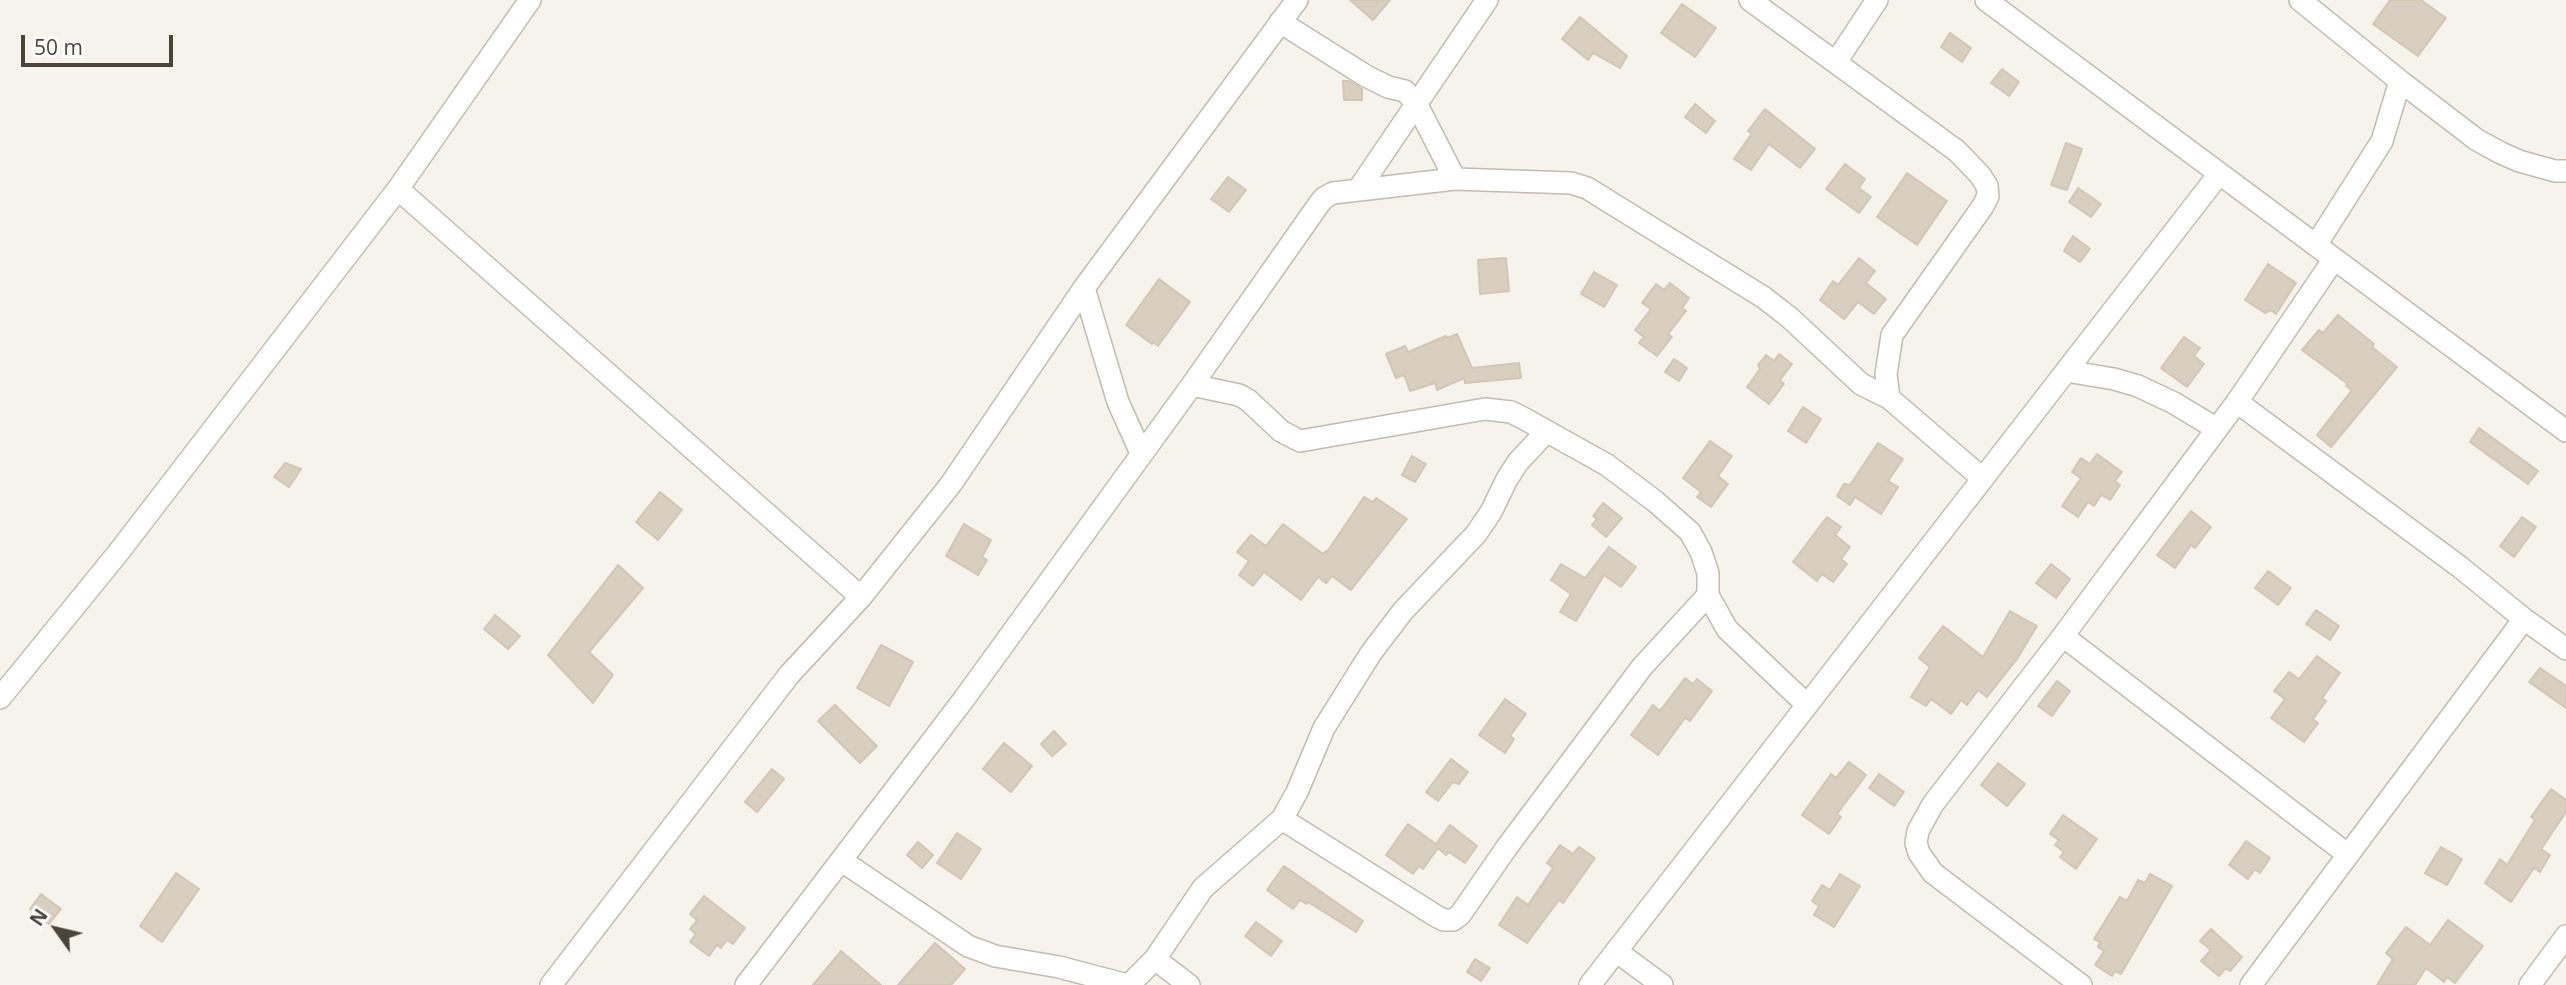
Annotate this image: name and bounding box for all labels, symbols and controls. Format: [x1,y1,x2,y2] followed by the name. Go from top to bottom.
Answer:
[24,21,177,65] scale bar
[34,33,83,61] text: 50 m
[21,894,91,964] north arrow
[23,904,54,931] text: N

